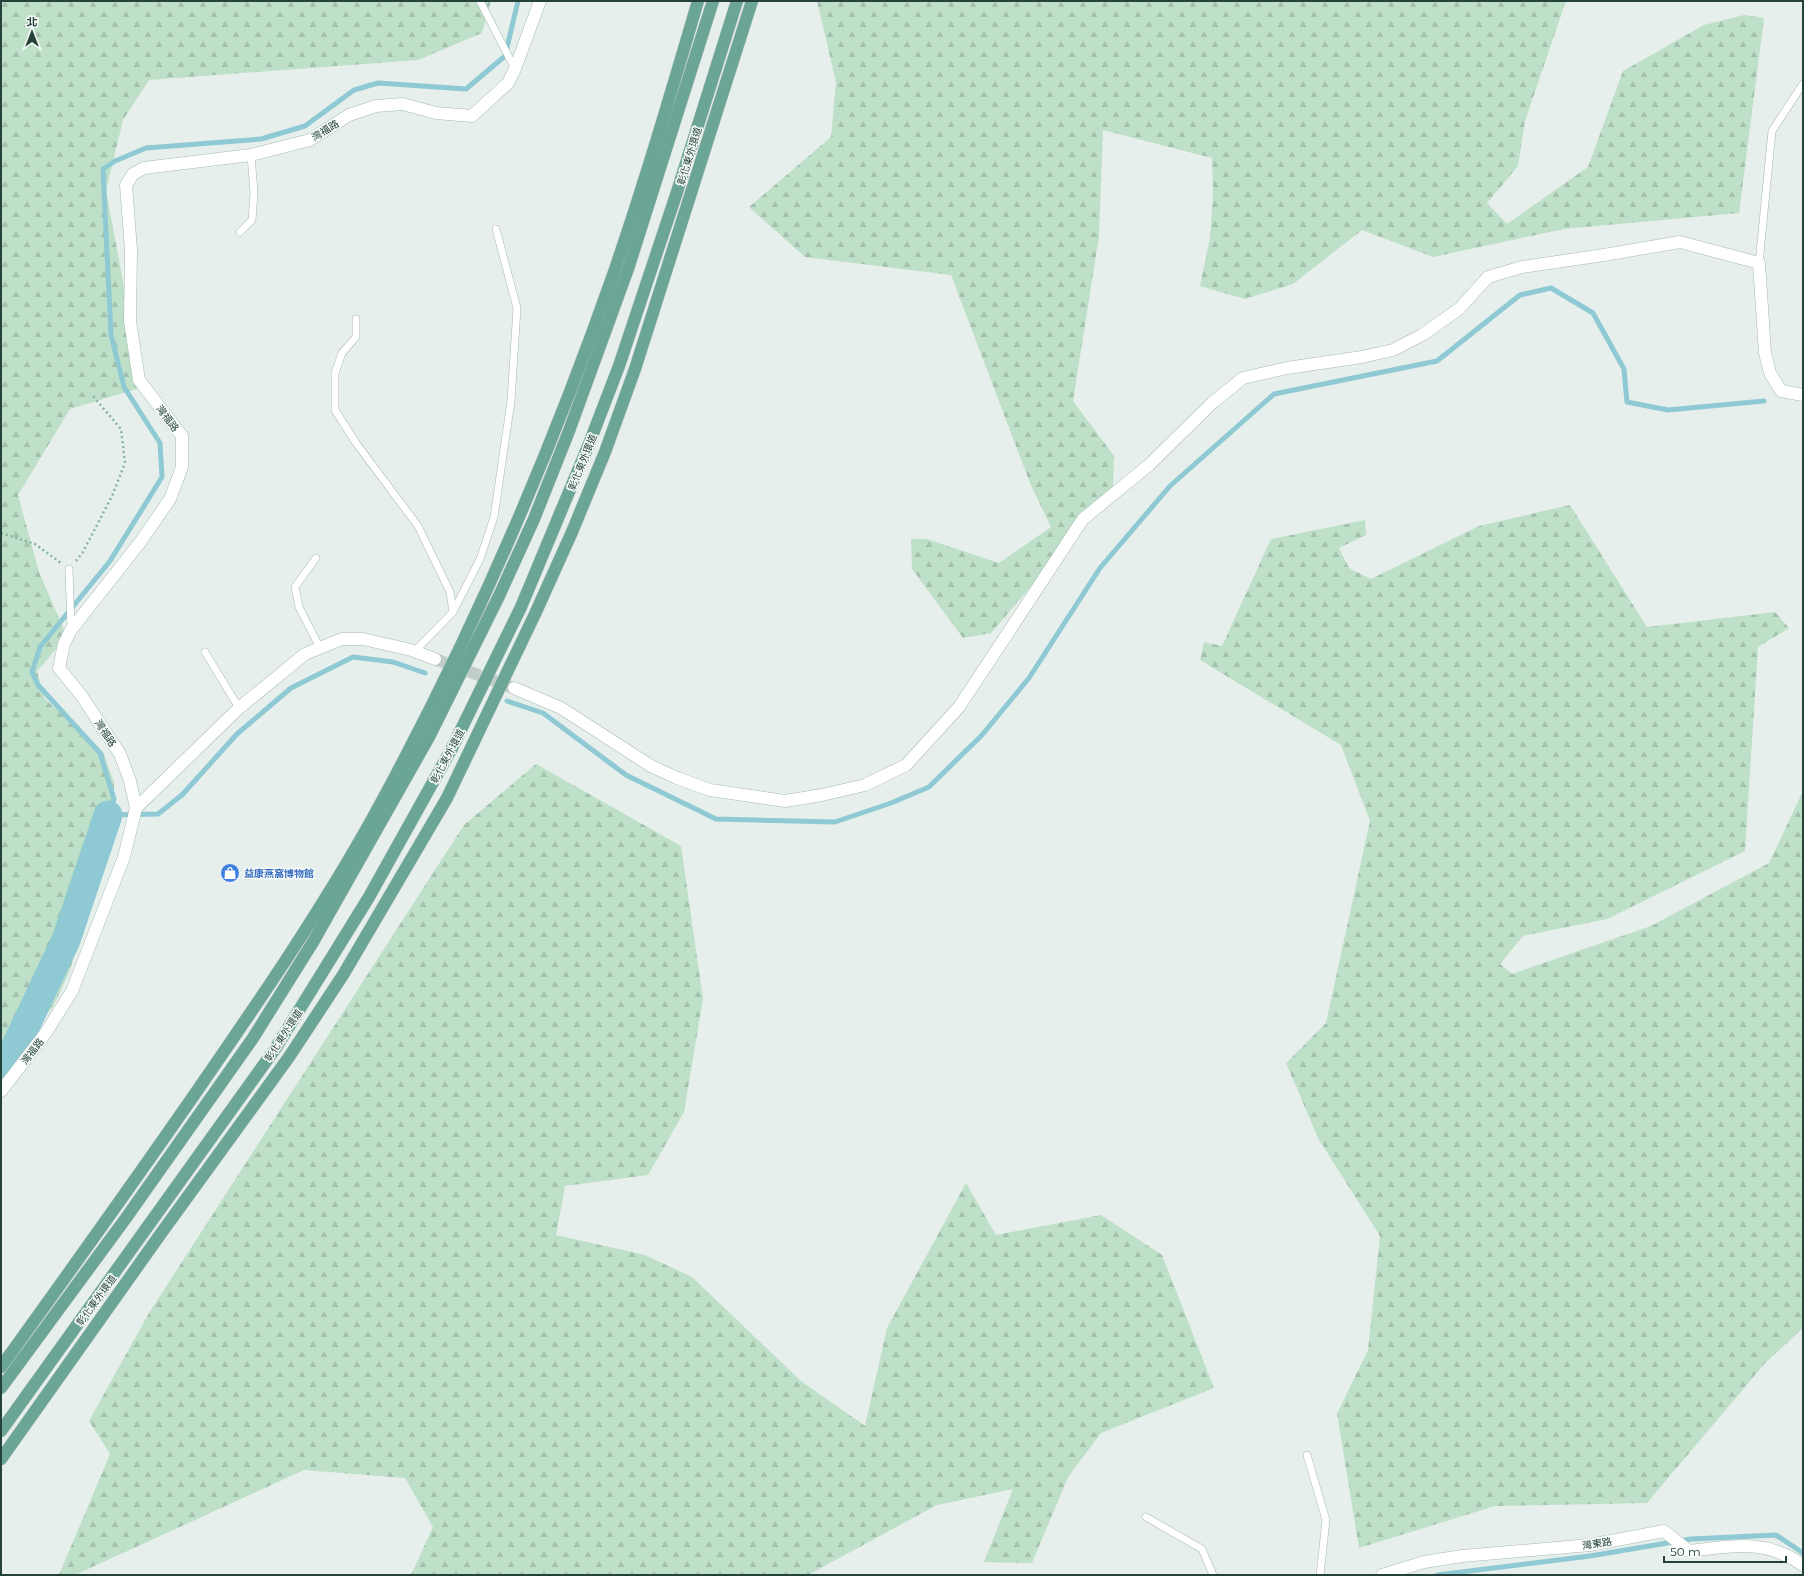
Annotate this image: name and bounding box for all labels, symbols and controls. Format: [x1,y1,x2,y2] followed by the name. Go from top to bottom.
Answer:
[12,12,52,52] north arrow
[27,15,38,29] text: 北
[309,117,341,144] street label: 灣福路
[674,126,704,187] street label: 彰化東外環道
[153,402,182,434] street label: 灣福路
[565,432,600,492] street label: 彰化東外環道
[92,717,119,749] street label: 灣福路
[428,727,467,786] street label: 彰化東外環道
[219,862,241,884] shop icon: 益康燕窩博物館
[244,867,314,880] place label: 益康燕窩博物館
[262,1007,305,1064] street label: 彰化東外環道
[18,1035,47,1067] street label: 灣福路
[74,1272,119,1328] street label: 彰化東外環道
[1581,1535,1613,1552] street label: 灣東路
[1664,1538,1786,1564] scale bar
[1670,1544,1701,1559] text: 50 m

